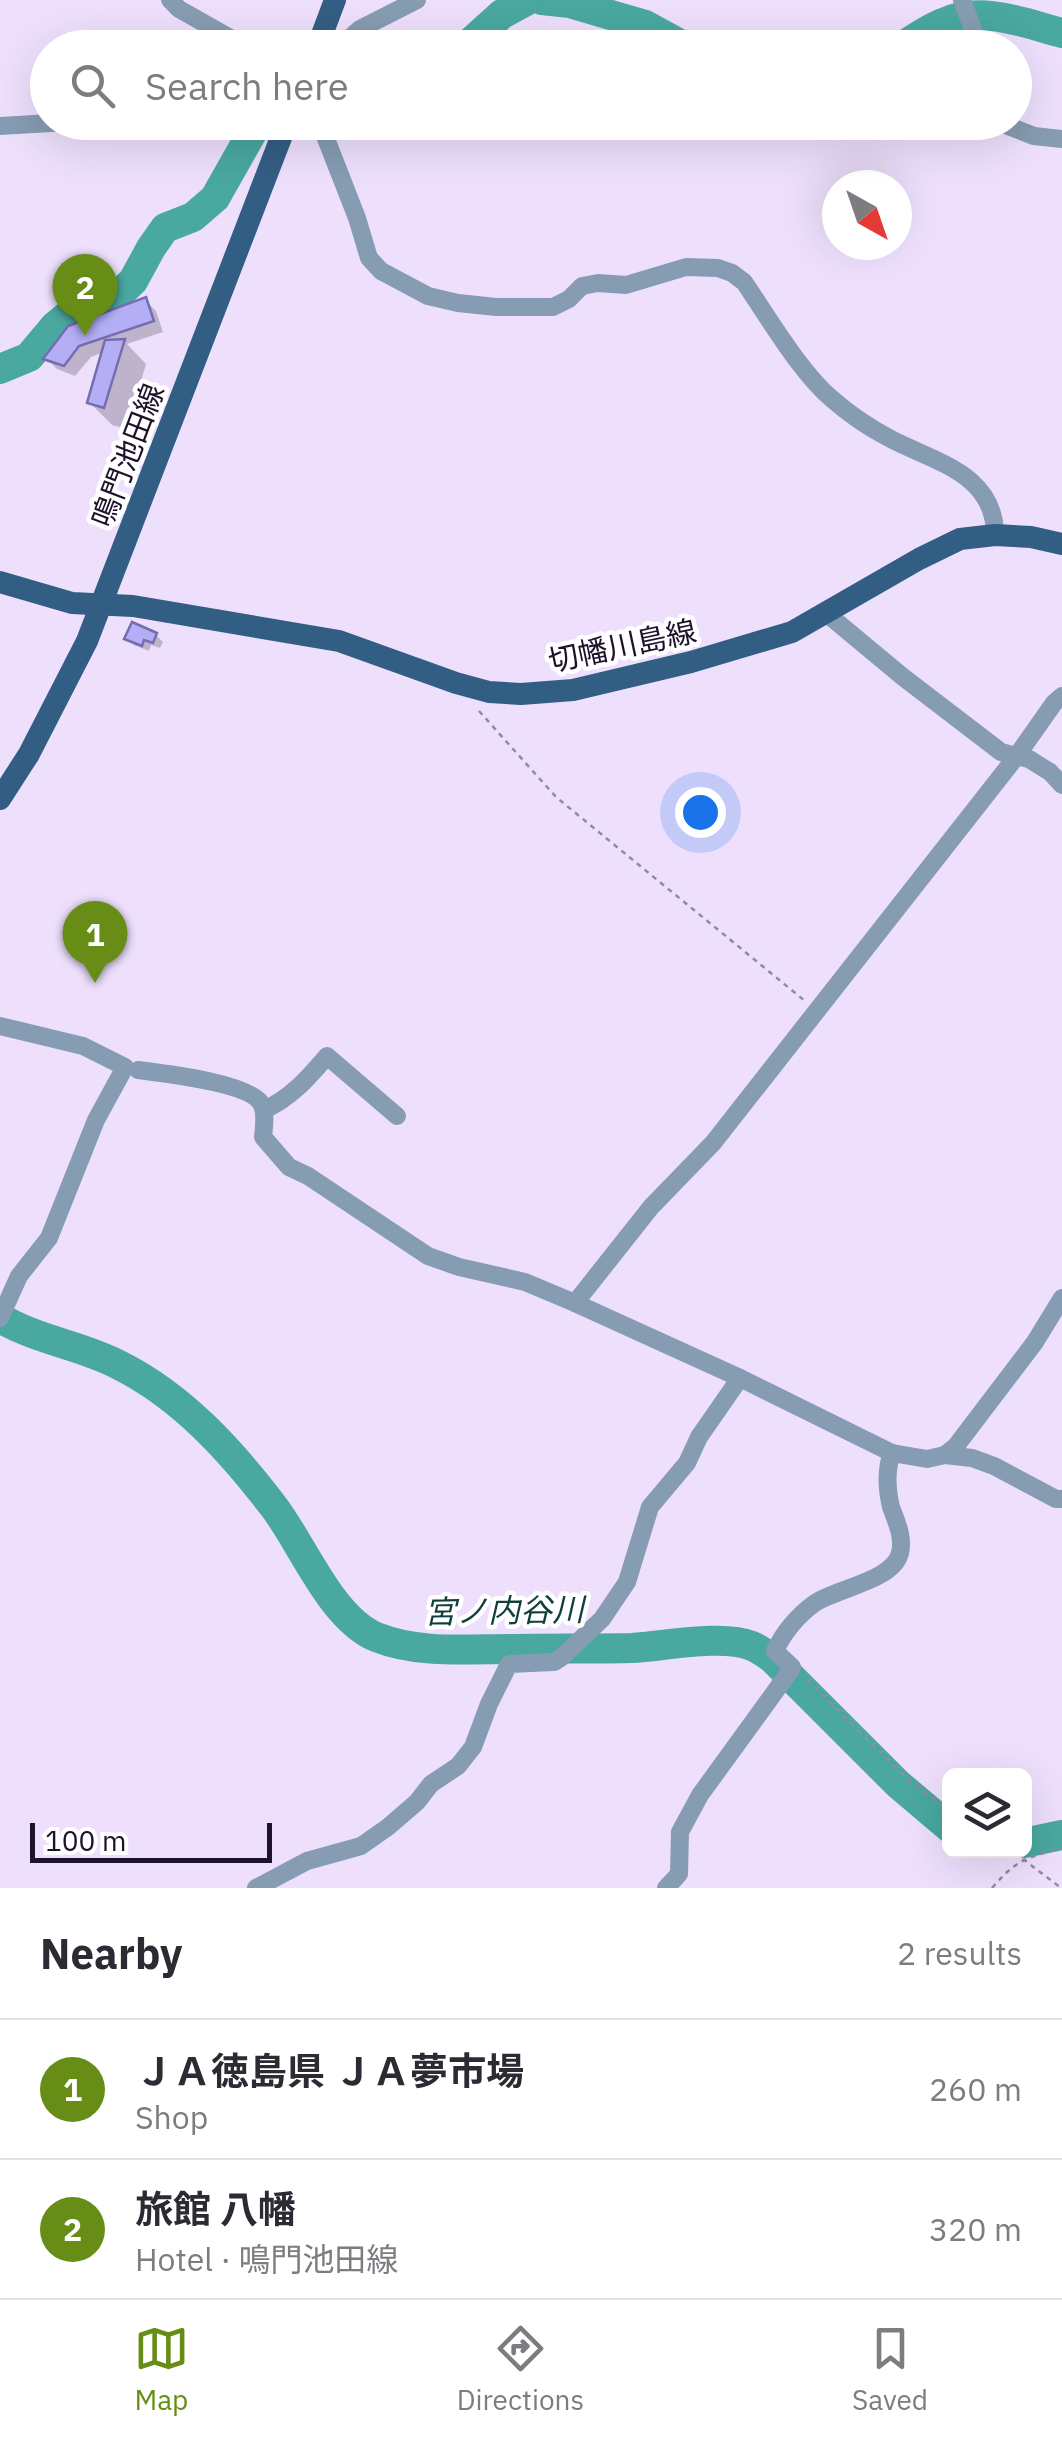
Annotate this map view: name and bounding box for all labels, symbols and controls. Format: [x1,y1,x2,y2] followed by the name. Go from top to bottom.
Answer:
[30,30,1032,140] search box
[65,58,120,113] icon: search
[145,61,349,110] text: Search here
[822,170,912,260] north arrow
[52,254,118,336] pin: 2
[82,378,172,532] street label: 鳴門池田線
[545,610,699,680] street label: 切幡川島線
[675,787,726,838] your location
[62,900,128,983] pin: 1
[424,1588,587,1632] water label: 宮ノ内谷川
[942,1768,1032,1858] map controls
[942,1768,1032,1858] button: layers
[30,1818,272,1862] scale bar
[45,1822,126,1859] text: 100 m
[40,1926,182,1981] text: Nearby
[897,1932,1022,1974] text: 2 results
[135,2046,524,2095] text: ＪＡ徳島県 ＪＡ夢市場
[63,2068,82,2110] text: 1
[929,2068,1022,2110] text: 260 m
[135,2096,208,2138] text: Shop
[135,2184,296,2233] text: 旅館 八幡
[63,2208,82,2250] text: 2
[929,2208,1022,2250] text: 320 m
[135,2238,398,2280] text: Hotel · 鳴門池田線
[134,2321,189,2418] tab: Map
[457,2321,584,2418] tab: Directions
[852,2321,928,2418] tab: Saved

